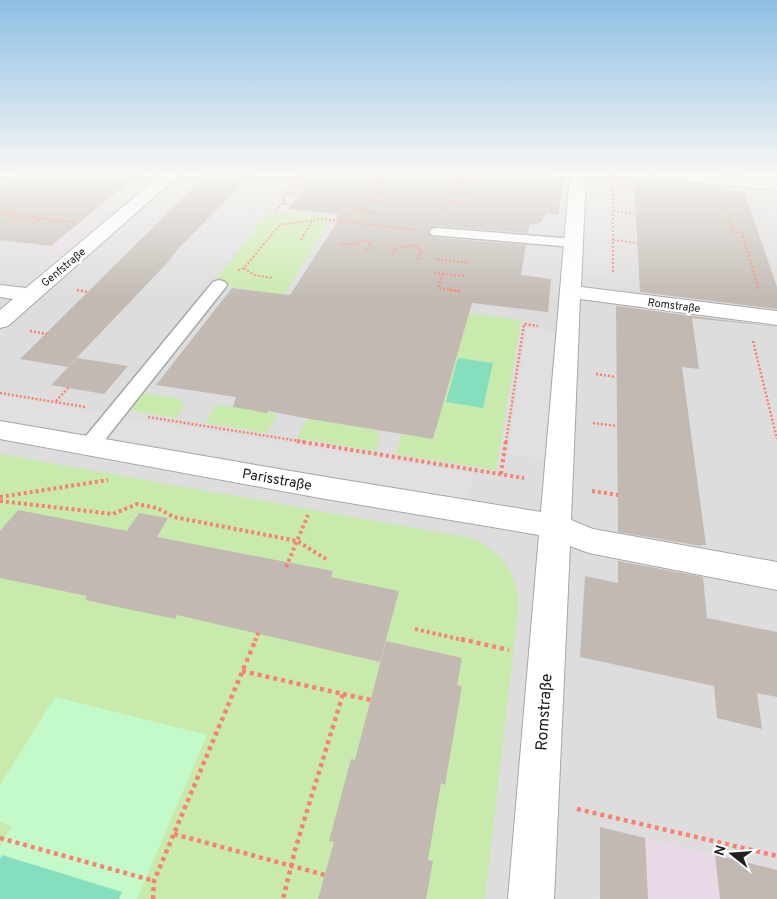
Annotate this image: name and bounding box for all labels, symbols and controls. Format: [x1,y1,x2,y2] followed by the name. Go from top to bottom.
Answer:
[39,245,89,290] street label: Genfstraße
[647,296,701,316] street label: Romstraße
[241,466,313,495] street label: Parisstraße
[532,673,558,751] street label: Romstraße
[707,829,757,879] north arrow
[711,843,731,858] text: N

